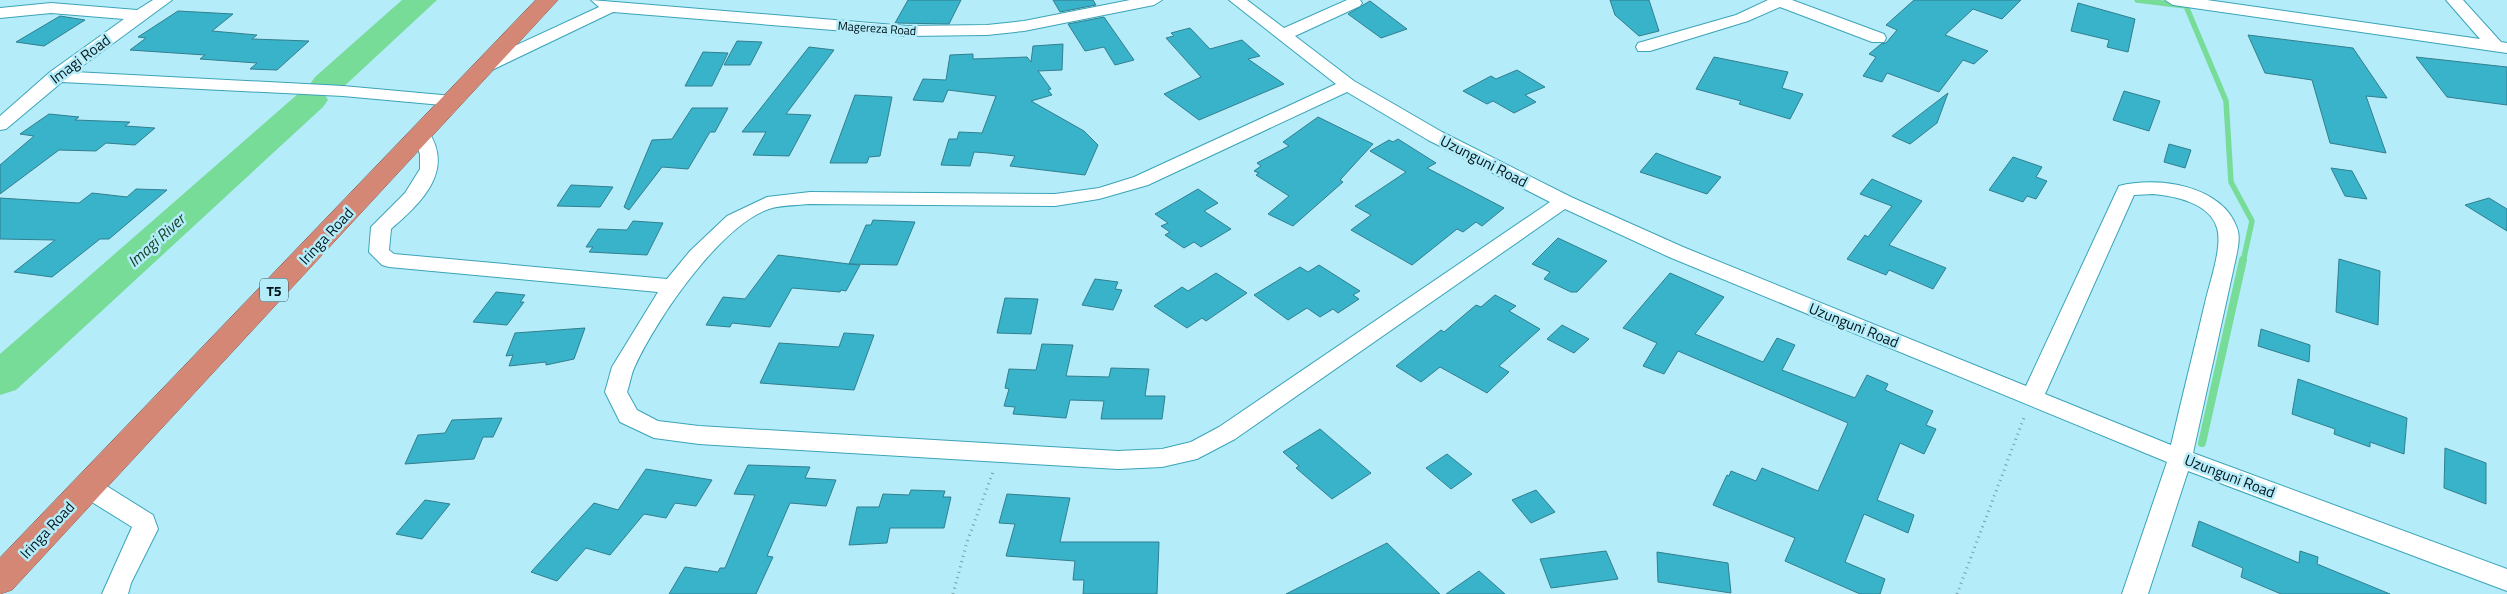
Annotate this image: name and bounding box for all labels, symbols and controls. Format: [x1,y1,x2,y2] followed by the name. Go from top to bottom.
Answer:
[837,16,917,40] street label: Magereza Road
[45,29,115,89] street label: Imagi Road
[1436,129,1532,193] street label: Uzunguni Road
[293,202,359,270] street label: Iringa Road
[122,206,192,272] water label: Imagi River
[260,278,288,302] road number: T5
[1806,296,1902,354] street label: Uzunguni Road
[2181,448,2279,504] street label: Uzunguni Road
[14,496,80,564] street label: Iringa Road

